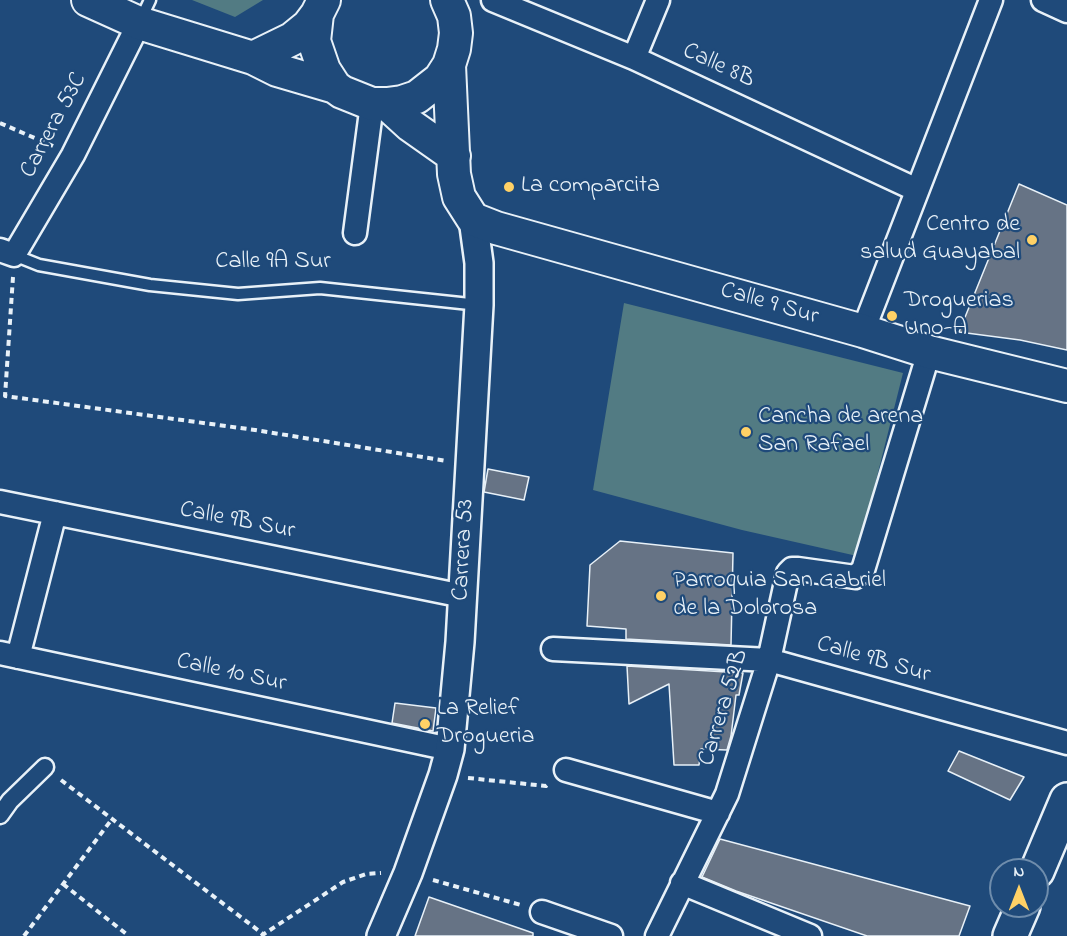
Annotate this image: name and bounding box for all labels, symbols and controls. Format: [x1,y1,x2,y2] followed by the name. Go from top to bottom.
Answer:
[677,38,759,96] street label: Calle 8B
[15,68,95,184] street label: Carrera 53C
[521,173,660,201] place label: La comparcita
[502,180,516,194] marker: La comparcita
[860,212,1020,268] place label: Centro de salud Guayabal
[1025,233,1039,247] marker: Centro de salud Guayabal
[215,249,331,277] street label: Calle 9A Sur
[717,277,821,333] street label: Calle 9 Sur
[904,288,1014,344] place label: Droguerias Uno-A
[885,309,899,323] marker: Droguerias Uno-A
[758,404,923,460] place label: Cancha de arena San Rafael
[739,425,753,439] marker: Cancha de arena San Rafael
[177,497,297,547] street label: Calle 9B Sur
[448,498,482,602] street label: Carrera 53
[673,568,886,624] place label: Parroquia San Gabriel de la Dolorosa
[654,589,668,603] marker: Parroquia San Gabriel de la Dolorosa
[813,631,933,691] street label: Calle 9B Sur
[694,646,756,770] street label: Carrera 52B
[173,648,289,700] street label: Calle 10 Sur
[437,696,534,752] place label: La Relief Drogueria
[418,717,432,731] marker: La Relief Drogueria
[989,858,1049,918] north arrow
[1014,860,1024,884] text: N

